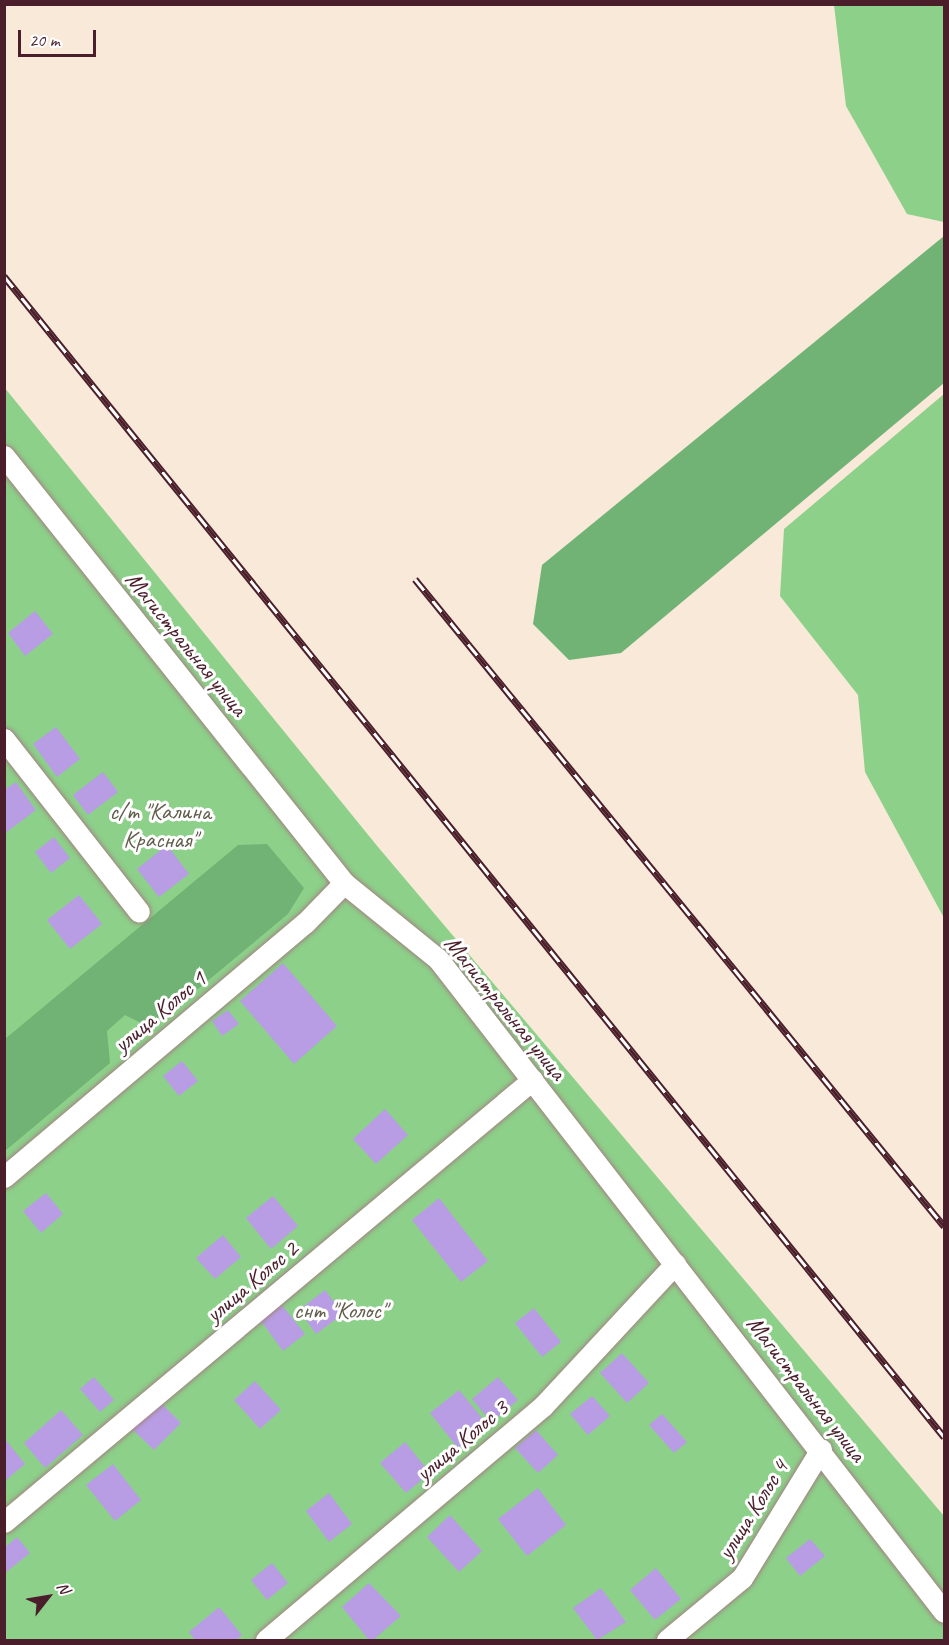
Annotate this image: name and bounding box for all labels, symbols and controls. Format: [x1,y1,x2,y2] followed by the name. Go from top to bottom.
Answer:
[21,18,99,56] scale bar
[29,29,60,51] text: 20 m
[118,565,254,723] street label: Магистральная улица
[110,798,210,854] park label: с/т "Калина Красная"
[437,929,573,1087] street label: Магистральная улица
[108,965,212,1059] street label: улица Колос 1
[200,1235,304,1329] street label: улица Колос 2
[294,1297,386,1325] park label: снт "Колос"
[739,1309,873,1469] street label: Магистральная улица
[410,1394,514,1488] street label: улица Колос 3
[711,1455,795,1565] street label: улица Колос 4
[18,1567,78,1627] north arrow
[52,1578,75,1597] text: N

